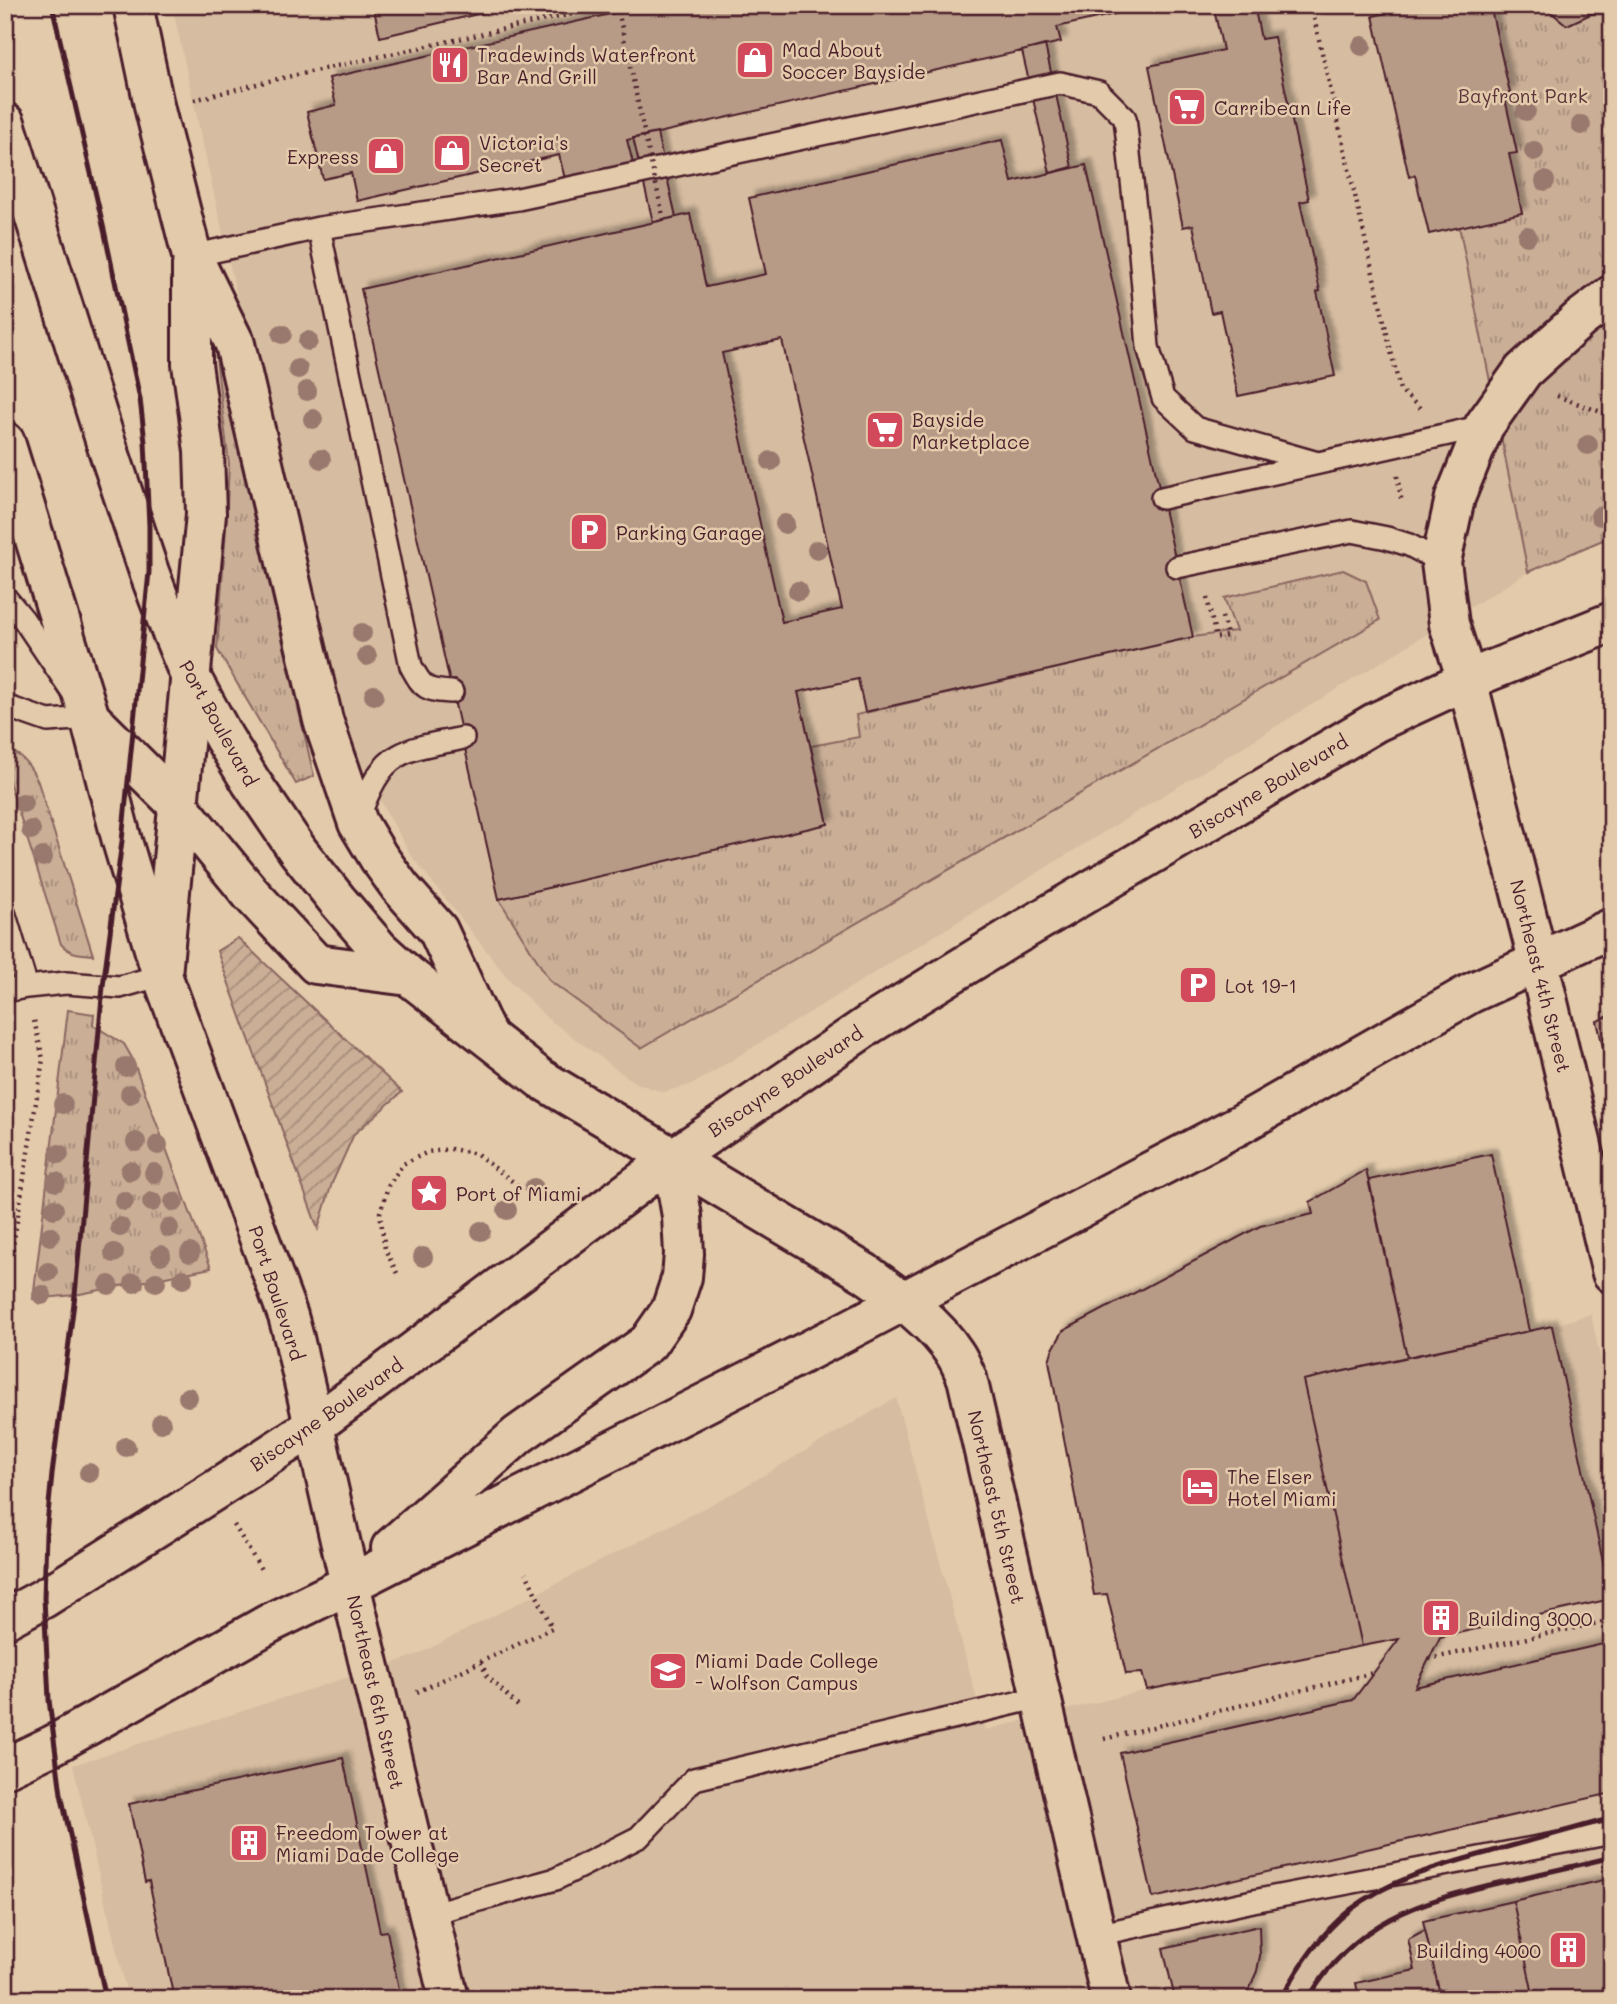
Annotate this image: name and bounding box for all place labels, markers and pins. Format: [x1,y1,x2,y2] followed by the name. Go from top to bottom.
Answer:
[782,37,926,84] place label: Mad About Soccer Bayside
[734,39,776,81] shop icon: Mad About Soccer Bayside
[477,42,696,89] place label: Tradewinds Waterfront Bar And Grill
[429,44,471,86] restaurant icon: Tradewinds Waterfront Bar And Grill
[1166,86,1208,128] supermarket icon: Carribean Life
[1214,95,1352,120] place label: Carribean Life
[479,130,568,177] place label: Victoria's Secret
[431,132,473,174] shop icon: Victoria's Secret
[365,135,407,177] shop icon: Express
[287,144,359,169] place label: Express
[912,407,1030,454] place label: Bayside Marketplace
[864,409,906,451] supermarket icon: Bayside Marketplace
[568,511,610,553] parking icon: Parking Garage
[616,520,763,545] place label: Parking Garage
[1177,964,1219,1006] parking icon: Lot 19-1
[1225,973,1297,998] place label: Lot 19-1
[408,1172,450,1214] place icon: Port of Miami
[456,1181,581,1206] place label: Port of Miami
[1227,1464,1337,1511] place label: The Elser Hotel Miami
[1179,1466,1221,1508] hotel icon: The Elser Hotel Miami
[1420,1597,1462,1639] building icon: Building 3000
[1468,1606,1593,1631] place label: Building 3000
[695,1648,879,1695] place label: Miami Dade College - Wolfson Campus
[647,1650,689,1692] school or university icon: Miami Dade College - Wolfson Campus
[276,1820,460,1867] place label: Freedom Tower at Miami Dade College
[228,1822,270,1864] building icon: Freedom Tower at Miami Dade College
[1547,1929,1589,1971] building icon: Building 4000
[1416,1938,1541,1963] place label: Building 4000

